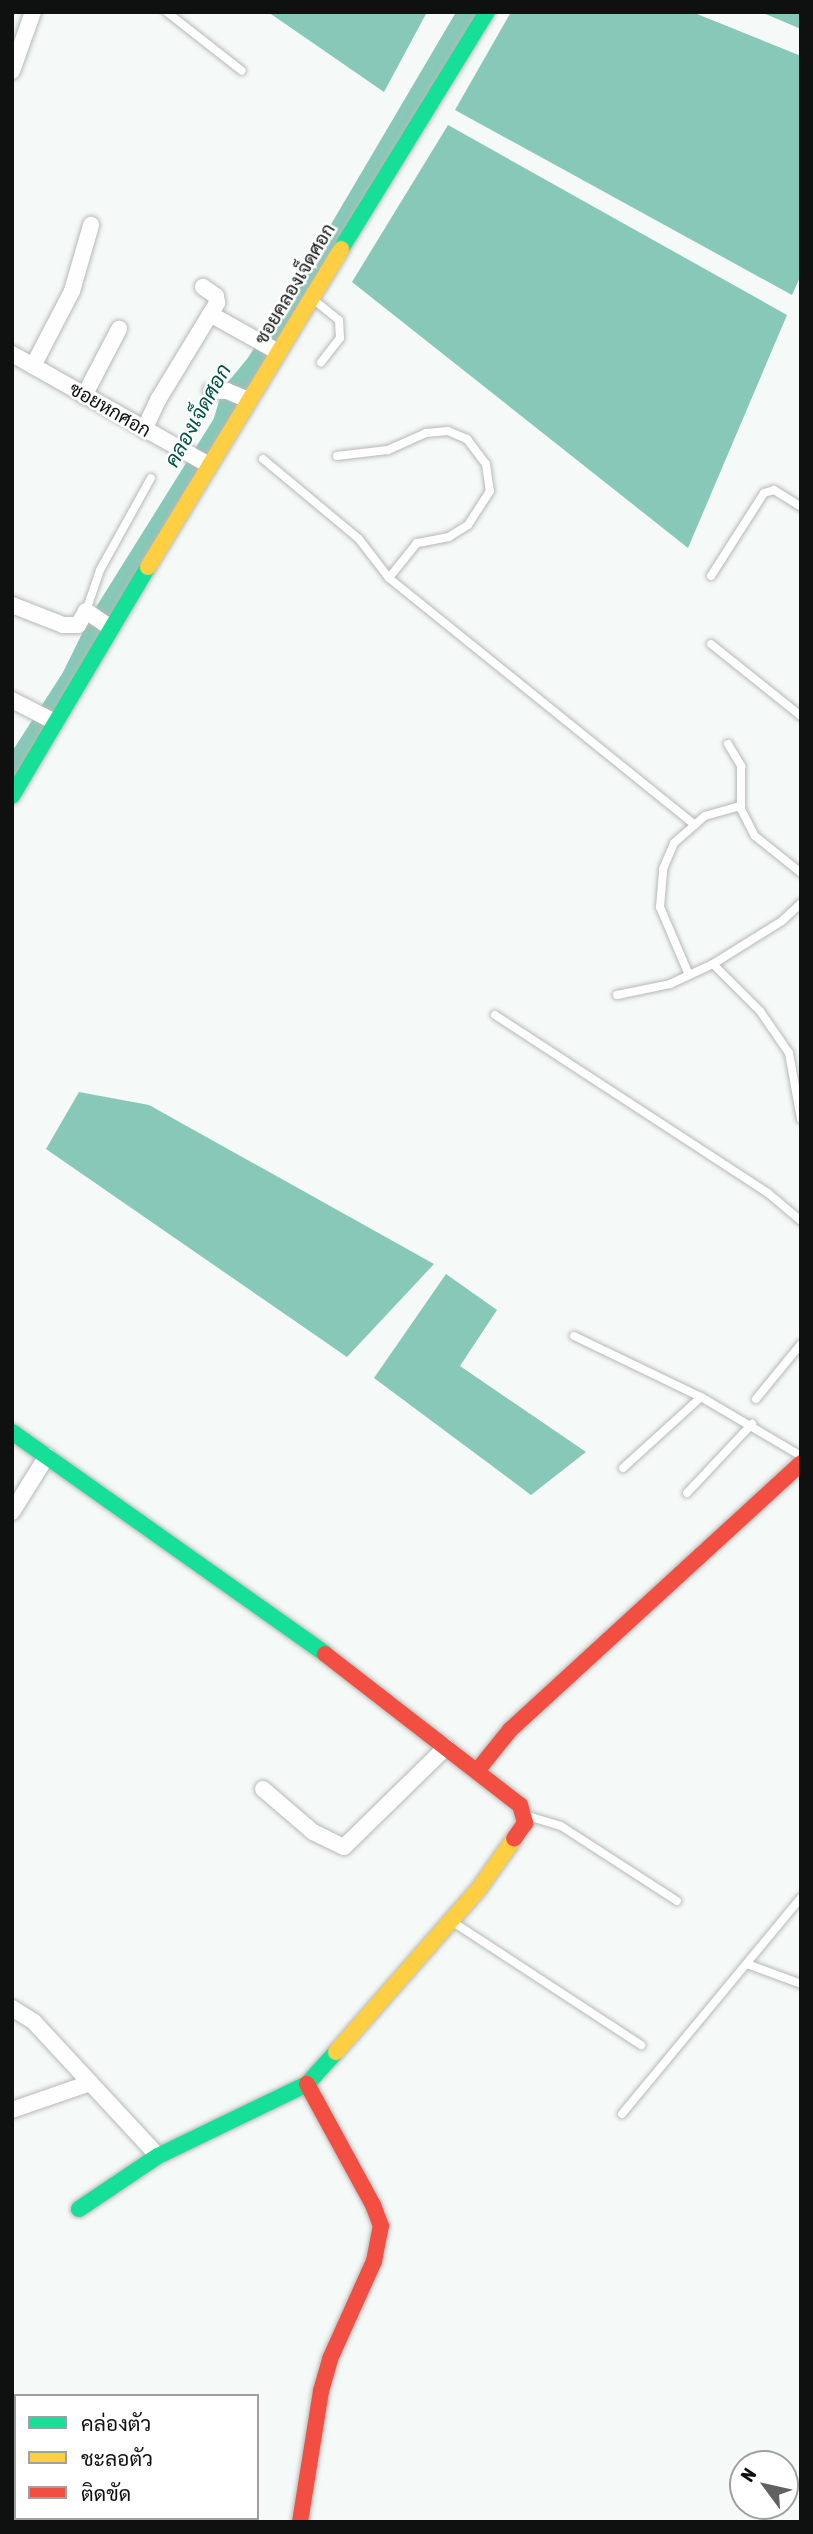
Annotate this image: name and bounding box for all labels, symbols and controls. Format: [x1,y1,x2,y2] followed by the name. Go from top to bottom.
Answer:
[250,219,340,349] street label: ซอยคลองเจ็ดศอก
[158,359,236,471] water label: คลองเจ็ดศอก
[65,378,155,442] street label: ซอยหกศอก
[14,2394,259,2520] legend
[81,2411,151,2435] text: คล่องตัว
[81,2446,153,2470] text: ชะลอตัว
[729,2450,799,2520] north arrow
[736,2464,760,2485] text: N
[81,2481,131,2505] text: ติดขัด

